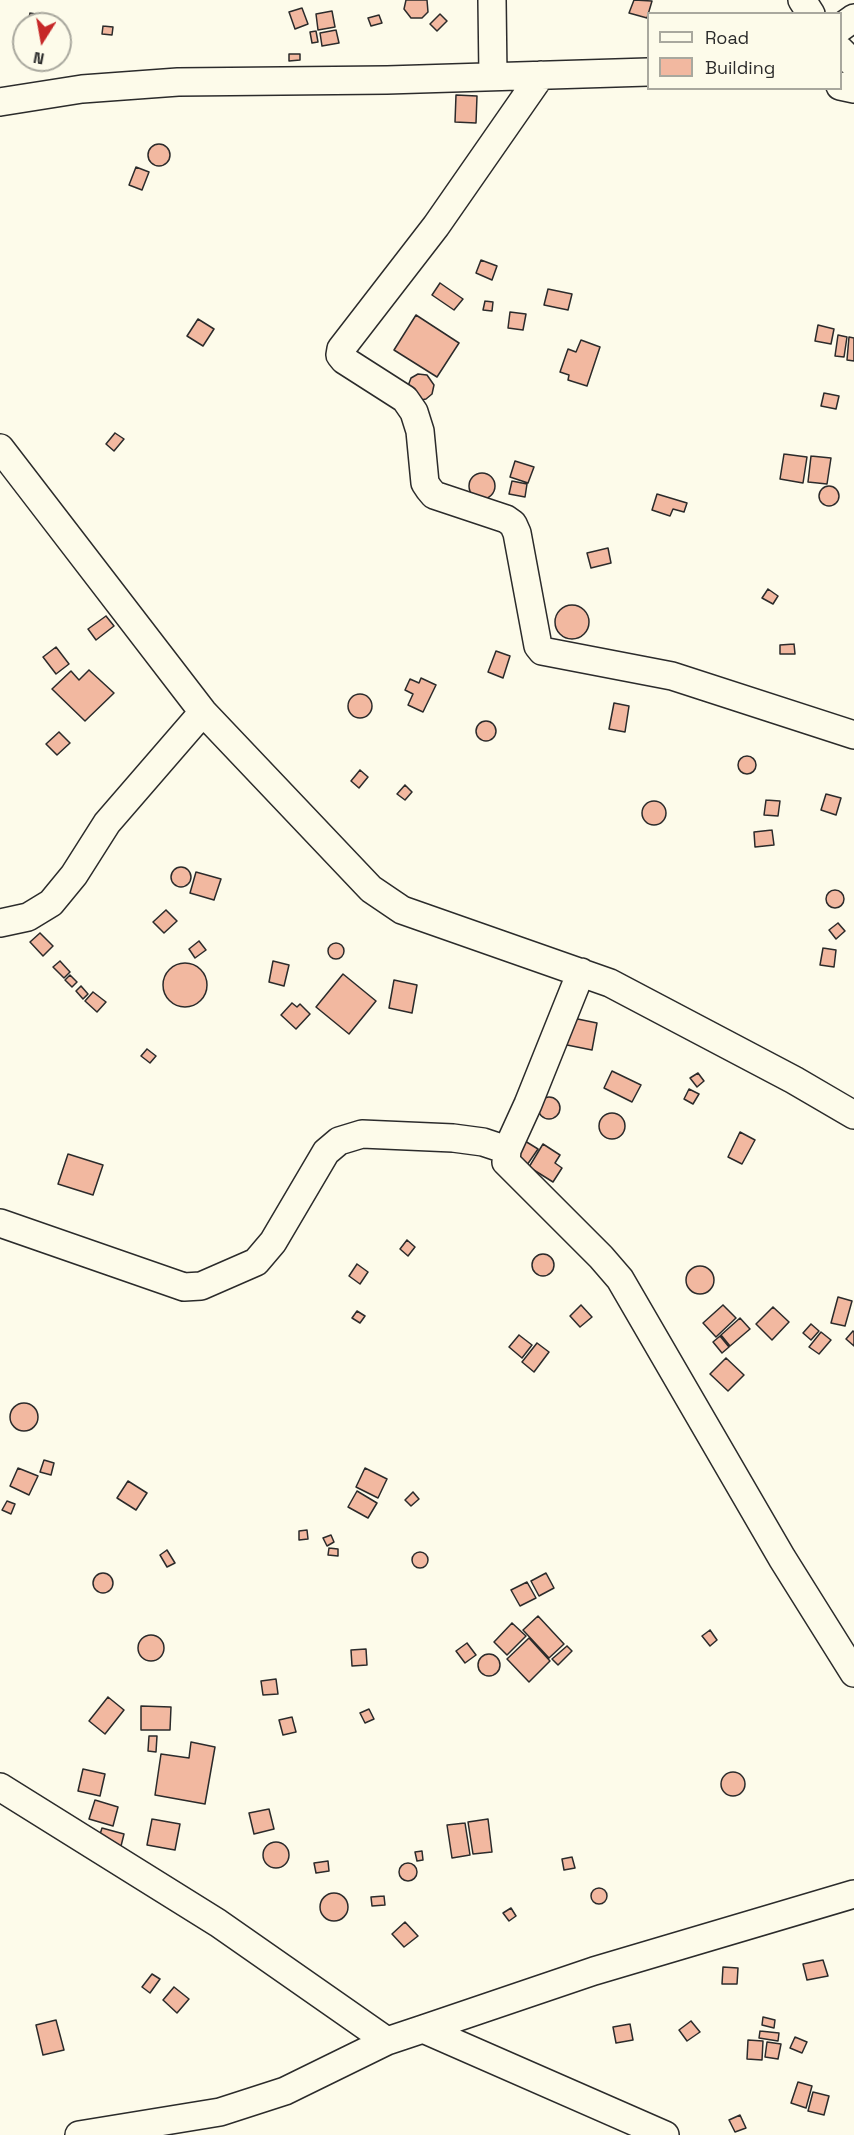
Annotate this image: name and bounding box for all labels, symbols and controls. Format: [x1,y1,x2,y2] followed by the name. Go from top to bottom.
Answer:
[12,12,72,72] north arrow
[647,12,842,90] legend
[705,26,749,49] text: Road
[32,47,46,70] text: N
[705,56,775,79] text: Building

